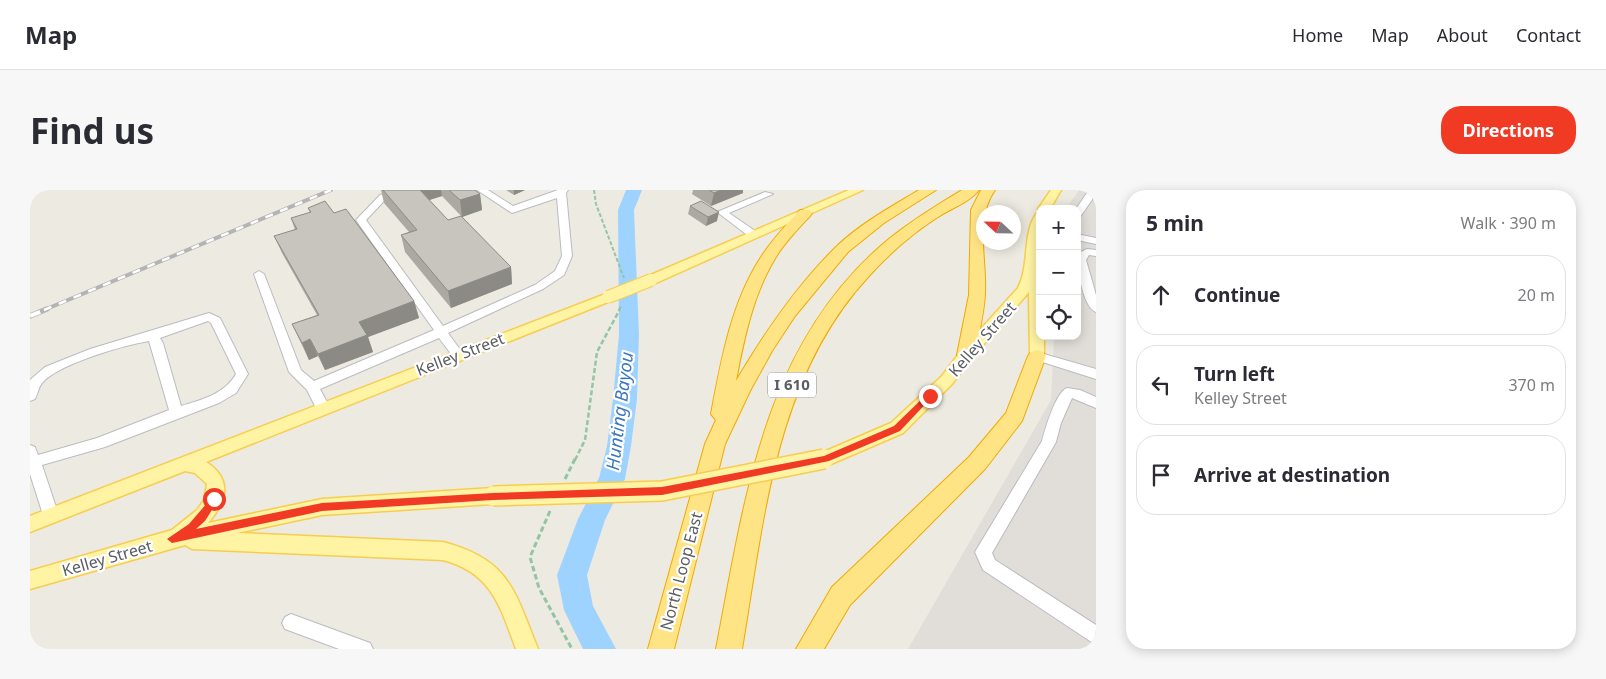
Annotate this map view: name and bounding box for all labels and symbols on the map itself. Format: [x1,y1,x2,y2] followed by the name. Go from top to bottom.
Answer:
[976,205,1021,250] north arrow
[943,297,1021,381] street label: Kelley Street
[413,327,508,381] street label: Kelley Street
[600,350,638,472] water label: Hunting Bayou
[768,372,816,398] road number: I 610
[919,385,942,408] route end
[203,488,226,511] route start
[655,509,707,632] street label: North Loop East
[59,535,155,581] street label: Kelley Street

